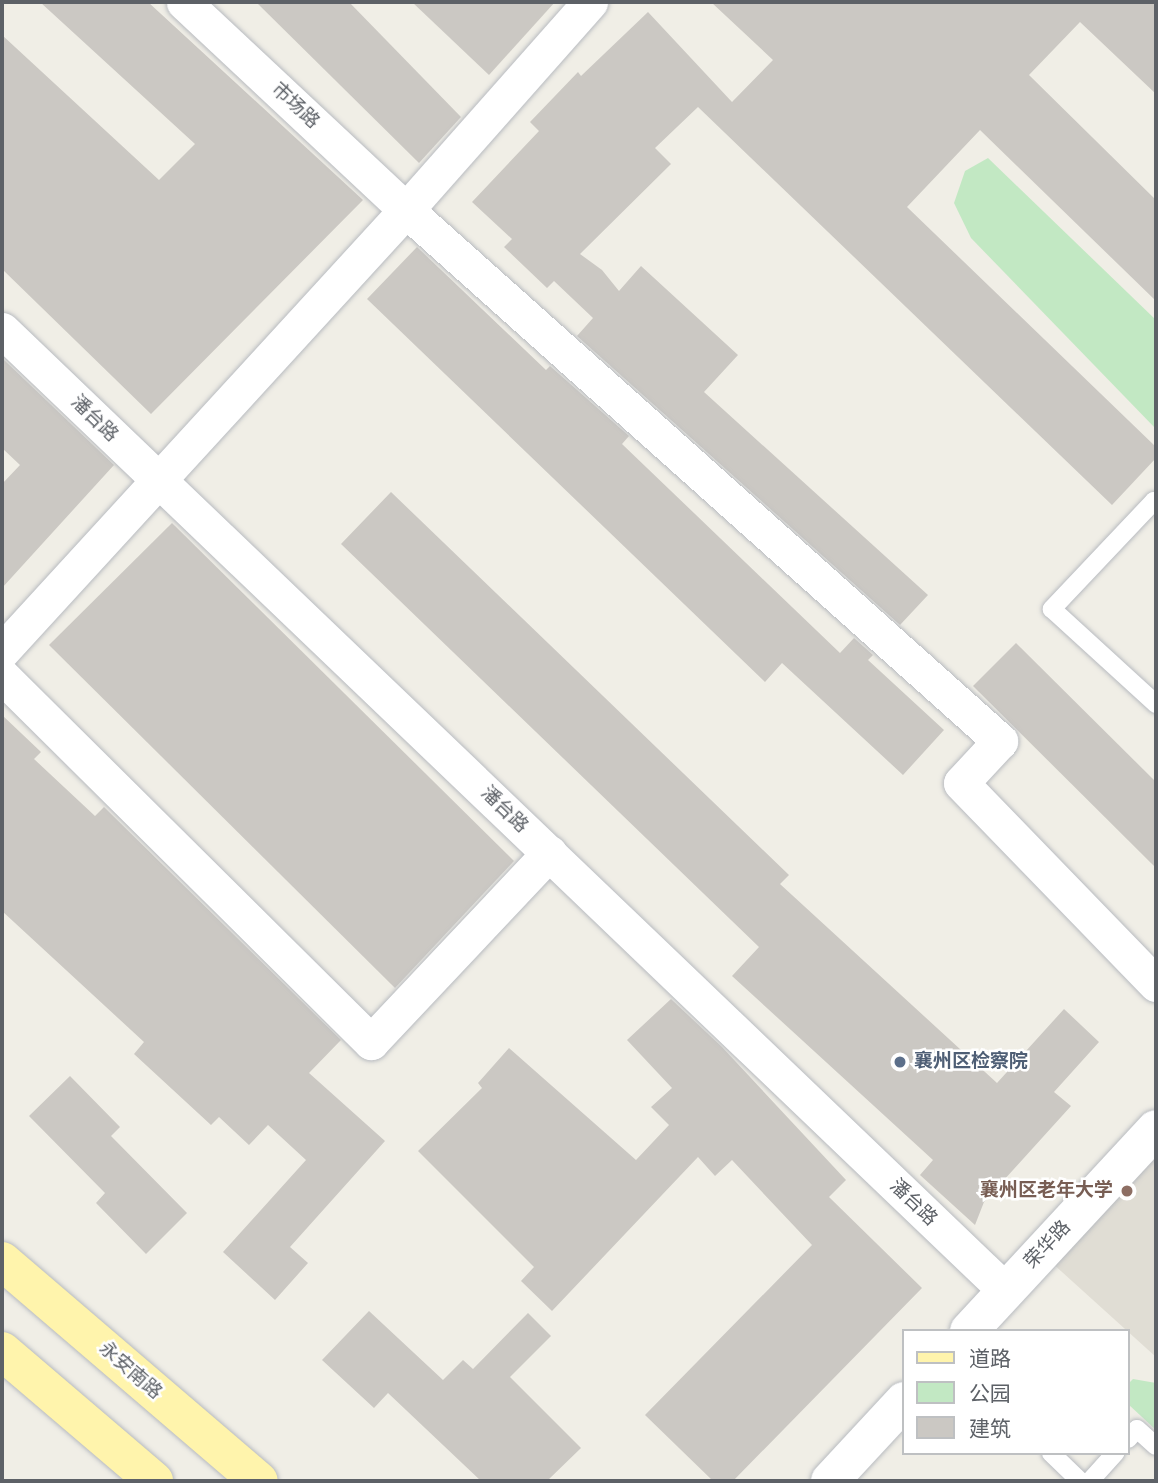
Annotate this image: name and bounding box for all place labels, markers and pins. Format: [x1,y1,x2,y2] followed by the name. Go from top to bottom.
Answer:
[914,1051,1028,1073] place label: 襄州区检察院
[892,1054,908,1070] marker: 襄州区检察院
[980,1180,1113,1202] place label: 襄州区老年大学
[1119,1183,1135,1199] marker: 襄州区老年大学

